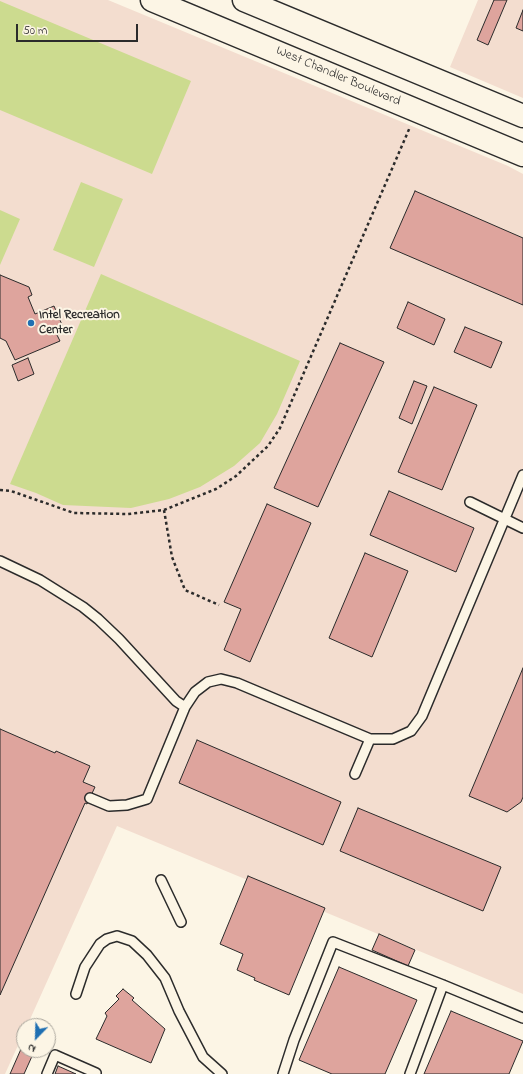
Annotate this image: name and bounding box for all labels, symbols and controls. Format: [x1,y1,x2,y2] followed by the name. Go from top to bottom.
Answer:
[18,16,140,42] scale bar
[23,22,47,40] text: 50 m
[273,44,403,110] street label: West Chandler Boulevard
[39,308,120,339] place label: Intel Recreation Center
[26,318,36,328] marker: Intel Recreation Center
[16,1018,56,1058] north arrow
[25,1039,38,1057] text: N

